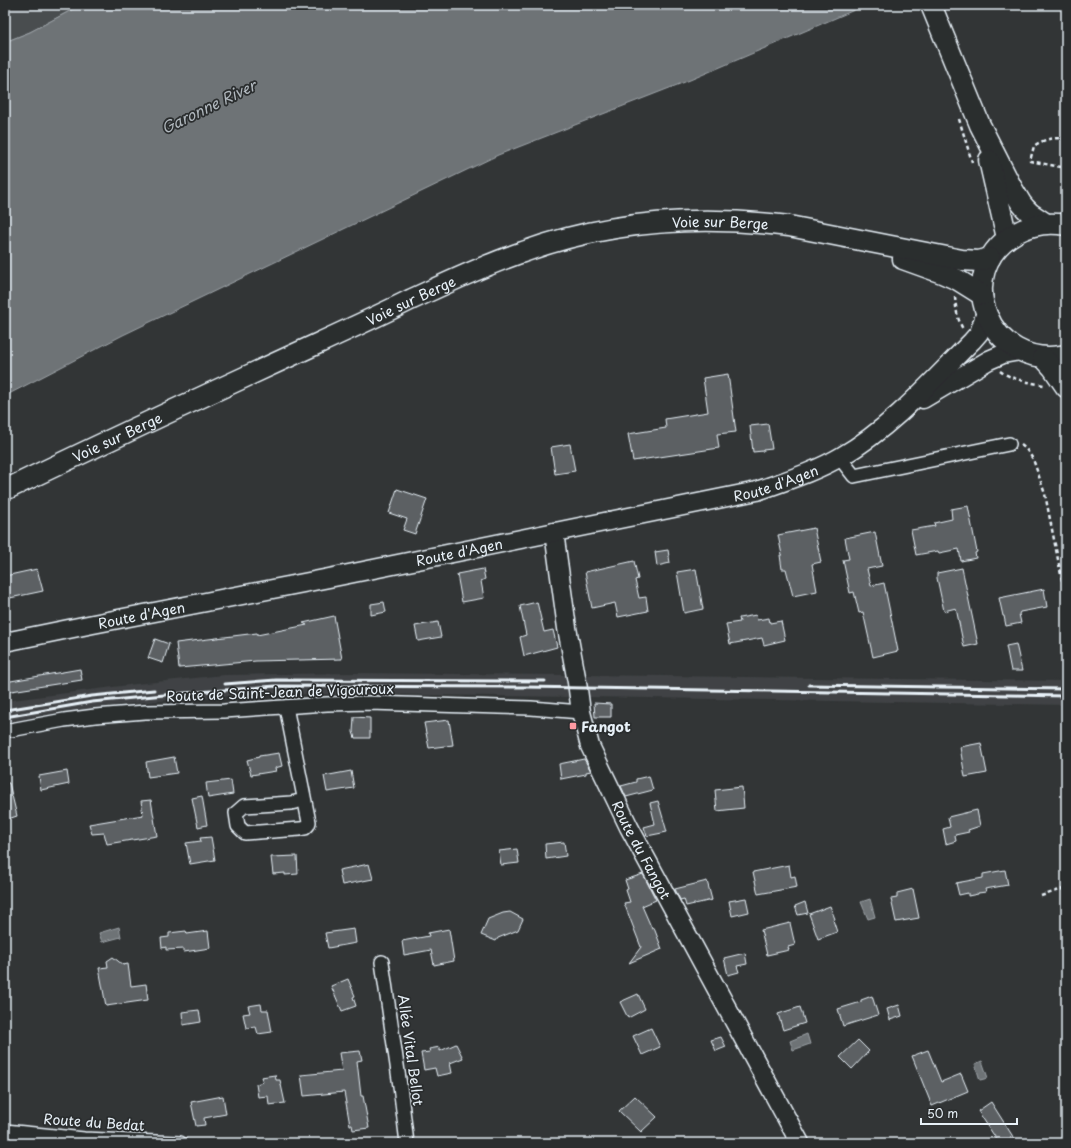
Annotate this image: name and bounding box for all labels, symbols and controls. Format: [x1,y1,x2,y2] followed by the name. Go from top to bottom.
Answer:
[157,72,261,139] water label: Garonne River
[671,210,770,234] street label: Voie sur Berge
[363,270,459,330] street label: Voie sur Berge
[69,406,166,467] street label: Voie sur Berge
[731,459,821,506] street label: Route d'Agen
[414,532,504,571] street label: Route d'Agen
[96,596,187,633] street label: Route d'Agen
[166,678,395,706] street label: Route de Saint-Jean de Vigouroux
[581,716,631,737] place label: Fangot
[568,721,578,731] marker: Fangot
[607,797,677,903] street label: Route du Fangot
[393,993,429,1107] street label: Allée Vital Bellot
[921,1100,1017,1126] scale bar
[927,1104,958,1122] text: 50 m
[43,1108,146,1136] street label: Route du Bedat

